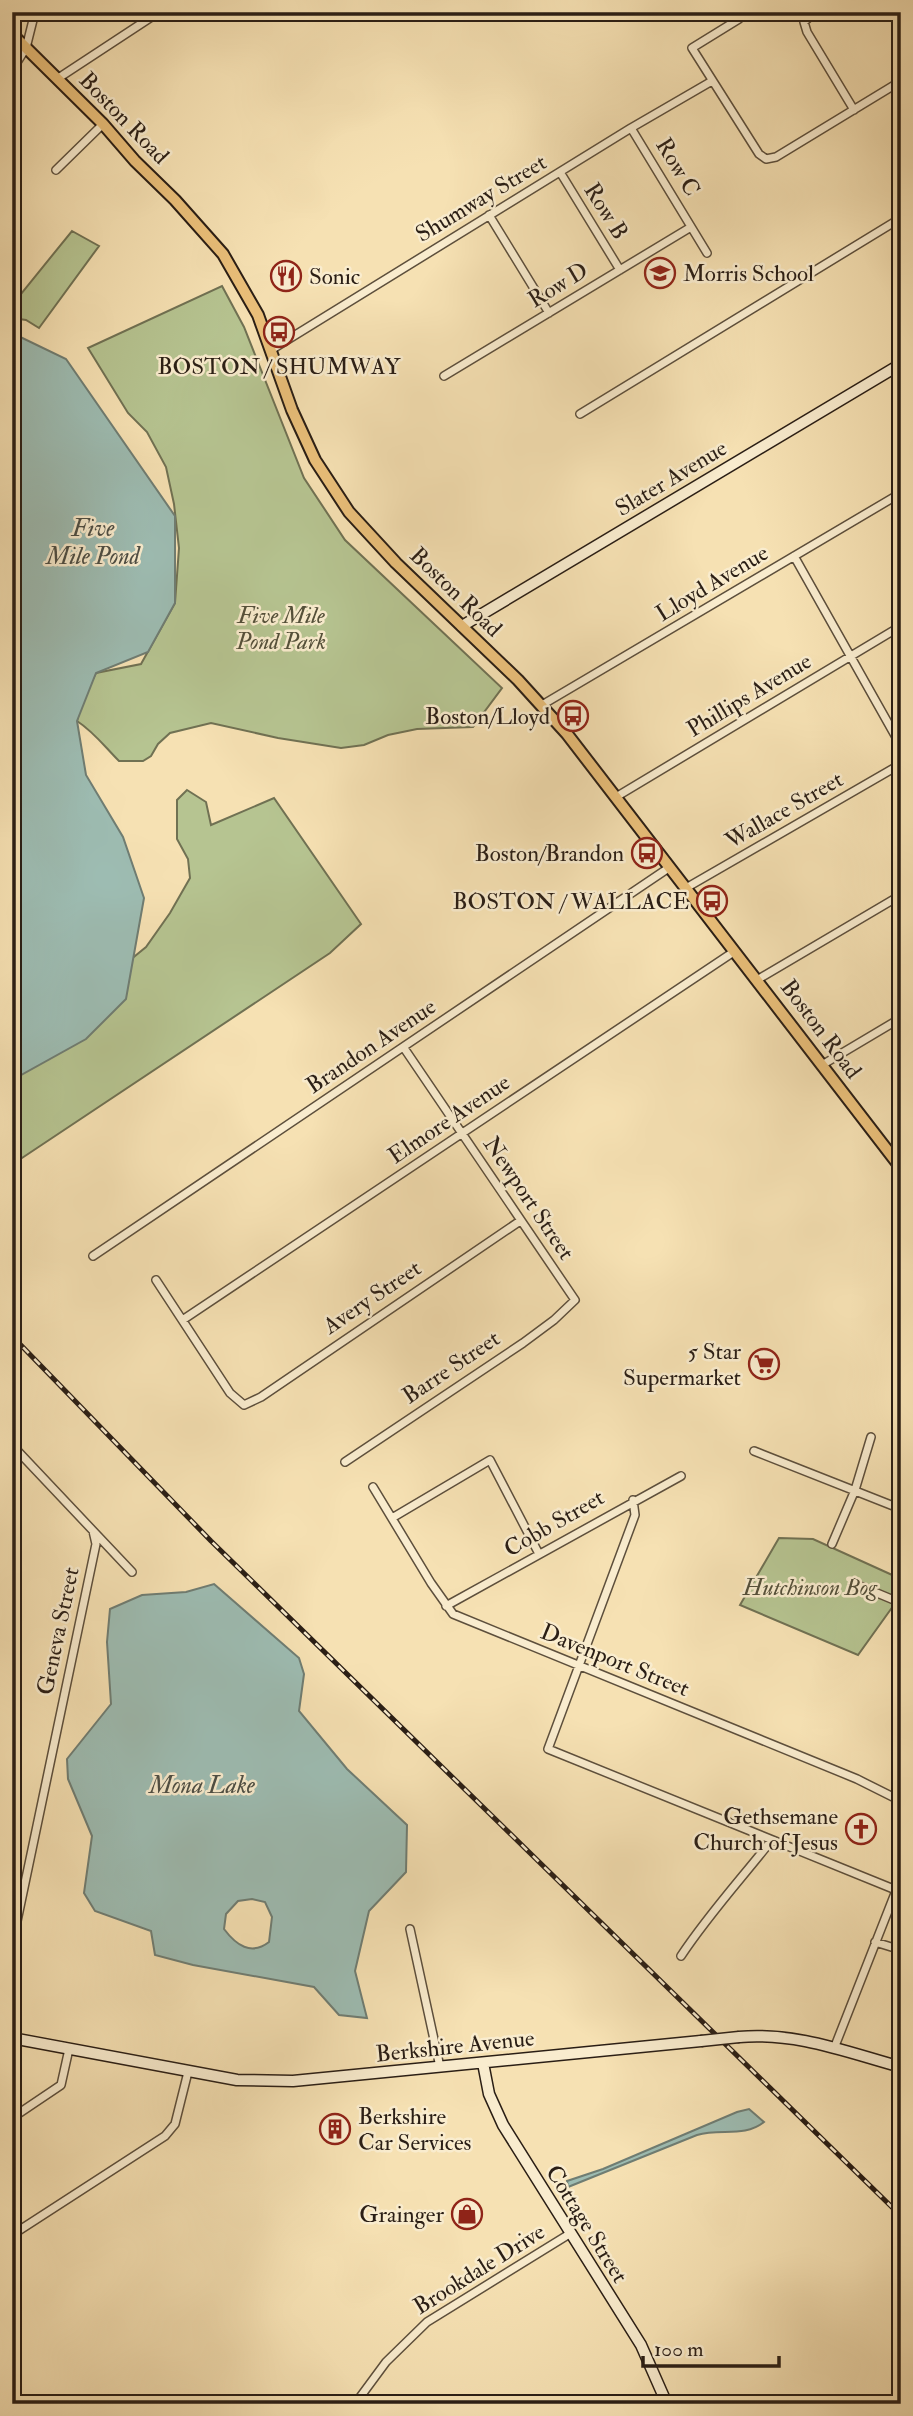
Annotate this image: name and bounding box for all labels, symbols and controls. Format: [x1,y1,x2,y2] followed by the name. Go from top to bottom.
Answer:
[73,66,175,170] street label: Boston Road
[649,133,707,201] street label: Row C
[410,147,552,249] street label: Shumway Street
[577,177,635,245] street label: Row B
[523,256,593,314] street label: Row D
[643,256,677,290] school or university icon: Morris School
[269,259,303,293] restaurant icon: Sonic
[683,259,814,288] place label: Morris School
[309,262,360,291] place label: Sonic
[262,315,296,349] bus stop icon: BOSTON / SHUMWAY
[157,352,402,381] place label: BOSTON / SHUMWAY
[610,433,732,523] street label: Slater Avenue
[44,513,142,572] water label: Five Mile Pond
[651,538,774,628] street label: Lloyd Avenue
[404,541,508,643] street label: Boston Road
[235,601,326,656] park label: Five Mile Pond Park
[681,646,817,744] street label: Phillips Avenue
[556,699,590,733] bus stop icon: Boston/Lloyd
[425,702,550,731] place label: Boston/Lloyd
[719,765,848,856] street label: Wallace Street
[630,836,664,870] bus stop icon: Boston/Brandon
[475,839,624,868] place label: Boston/Brandon
[695,884,729,918] bus stop icon: BOSTON / WALLACE
[452,887,689,916] place label: BOSTON / WALLACE
[774,973,868,1085] street label: Boston Road
[301,992,442,1100] street label: Brandon Avenue
[383,1067,516,1170] street label: Elmore Avenue
[476,1131,581,1266] street label: Newport Street
[316,1254,427,1341] street label: Avery Street
[397,1324,505,1410] street label: Barre Street
[623,1337,741,1393] place label: 5 Star Supermarket
[747,1347,781,1381] supermarket icon: 5 Star Supermarket
[499,1483,609,1563] street label: Cobb Street
[30,1564,86,1698] street label: Geneva Street
[742,1573,878,1602] park label: Hutchinson Bog
[536,1617,694,1704] street label: Davenport Street
[147,1770,256,1801] water label: Mona Lake
[693,1802,838,1857] place label: Gethsemane Church of Jesus
[844,1812,878,1846] church icon: Gethsemane Church of Jesus
[374,2023,536,2069] street label: Berkshire Avenue
[358,2102,472,2157] place label: Berkshire Car Services
[318,2112,352,2146] building icon: Berkshire Car Services
[539,2160,635,2288] street label: Cottage Street
[450,2197,484,2231] shop icon: Grainger
[359,2200,444,2229] place label: Grainger
[408,2217,551,2321] street label: Brookdale Drive
[643,2325,780,2369] scale bar
[654,2336,704,2363] text: 100 m

